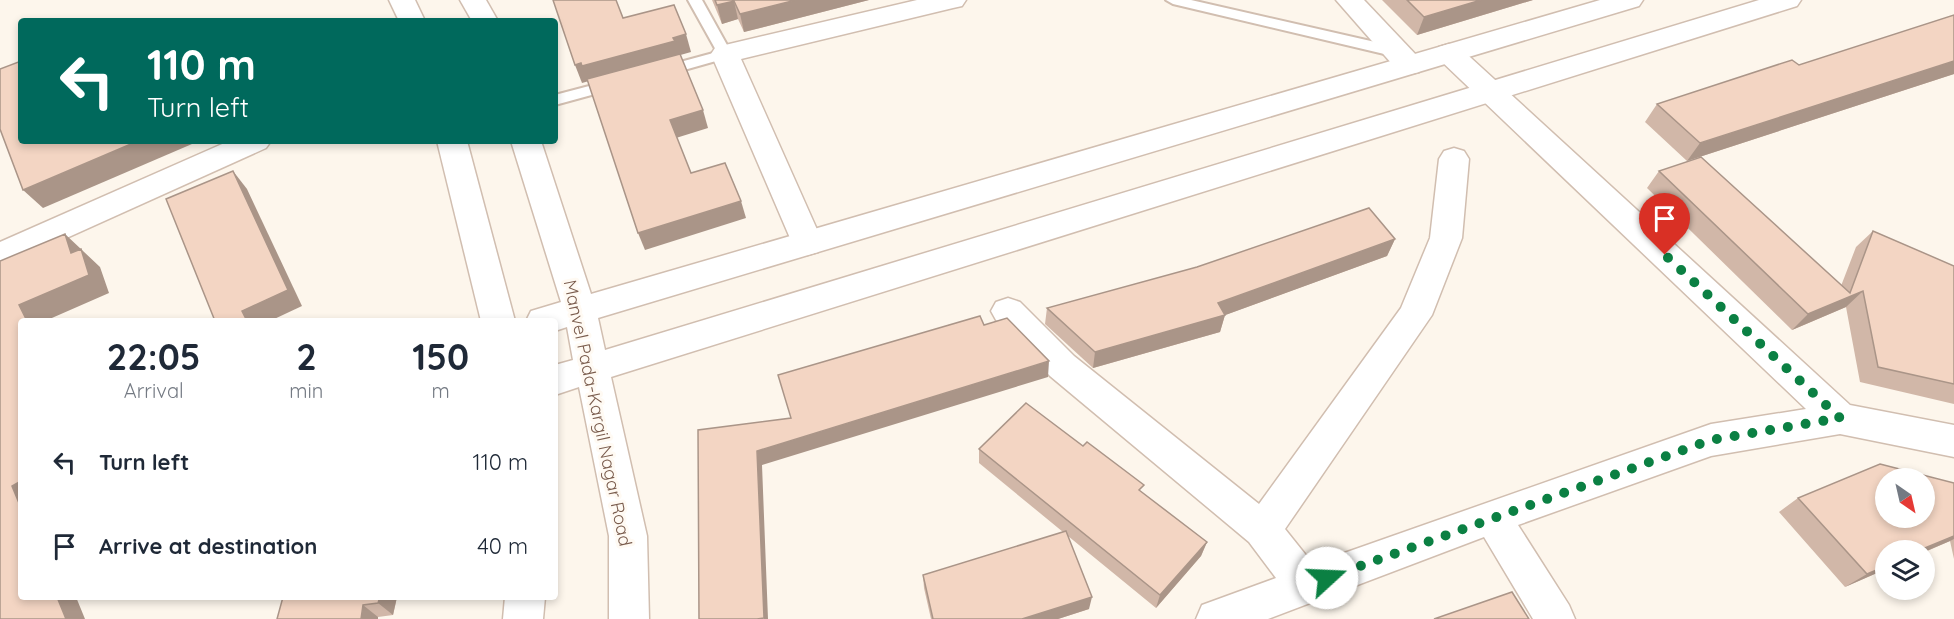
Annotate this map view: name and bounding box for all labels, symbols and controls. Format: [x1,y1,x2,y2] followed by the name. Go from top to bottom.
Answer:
[147,38,256,91] text: 110 m
[48,42,126,120] icon: left
[147,90,249,124] text: Turn left
[1639,193,1690,255] pin
[1648,202,1681,235] icon: arrive
[559,278,637,548] street label: Manvel Pada-Kargil Nagar Road
[107,334,200,379] text: 22:05
[296,334,317,379] text: 2
[412,334,469,379] text: 150
[124,378,184,403] text: Arrival
[289,378,323,403] text: min
[432,378,450,403] text: m
[48,446,81,479] icon: left
[99,448,189,476] text: Turn left
[473,448,528,476] text: 110 m
[1875,468,1935,528] north arrow
[1875,468,1935,600] map controls
[48,530,81,563] icon: arrive
[99,532,317,560] text: Arrive at destination
[477,532,528,560] text: 40 m
[1875,540,1935,600] button: layers
[1295,546,1359,610] position arrow

